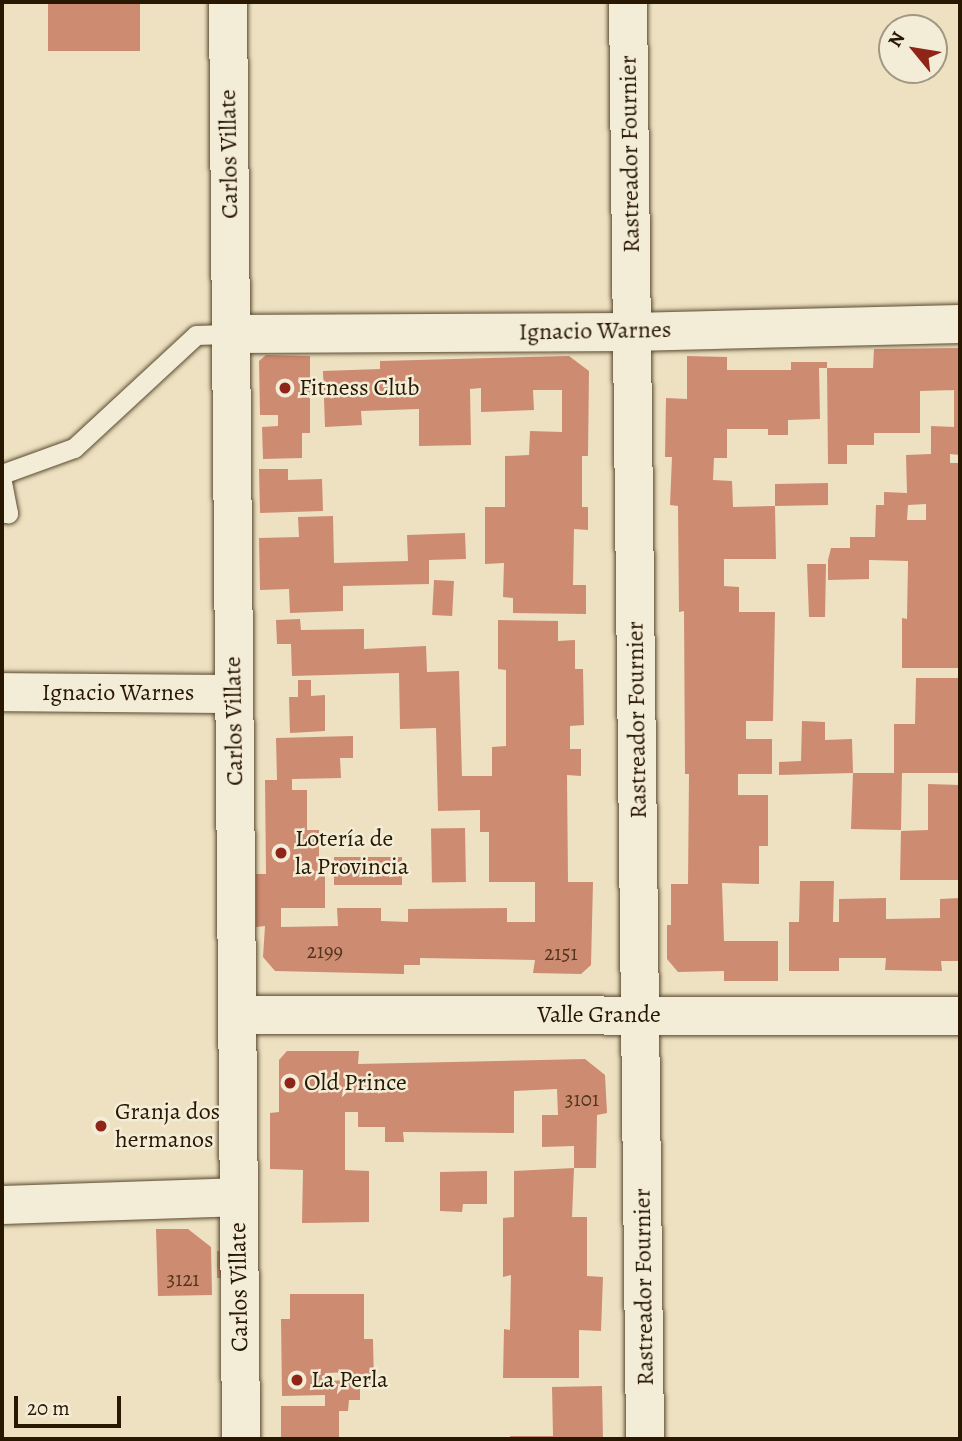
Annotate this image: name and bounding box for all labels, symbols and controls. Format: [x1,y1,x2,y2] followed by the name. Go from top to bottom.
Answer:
[878,14,948,84] north arrow
[882,27,911,52] text: N
[614,55,646,253] street label: Rastreador Fournier
[213,89,245,219] street label: Carlos Villate
[518,315,672,347] street label: Ignacio Warnes
[299,374,420,402] place label: Fitness Club
[277,380,293,396] marker: Fitness Club
[621,621,653,819] street label: Rastreador Fournier
[218,656,250,786] street label: Carlos Villate
[42,679,194,707] street label: Ignacio Warnes
[295,825,409,881] place label: Lotería de la Provincia
[273,845,289,861] marker: Lotería de la Provincia
[307,938,343,964] house number: 2199
[544,940,578,966] house number: 2151
[537,1001,661,1029] street label: Valle Grande
[304,1069,407,1097] place label: Old Prince
[282,1075,298,1091] marker: Old Prince
[565,1086,599,1112] house number: 3101
[115,1098,220,1154] place label: Granja dos hermanos
[93,1118,109,1134] marker: Granja dos hermanos
[628,1188,660,1386] street label: Rastreador Fournier
[223,1222,255,1352] street label: Carlos Villate
[166,1266,200,1292] house number: 3121
[311,1366,388,1394] place label: La Perla
[289,1372,305,1388] marker: La Perla
[18,1382,124,1426] scale bar
[27,1394,70,1422] text: 20 m

